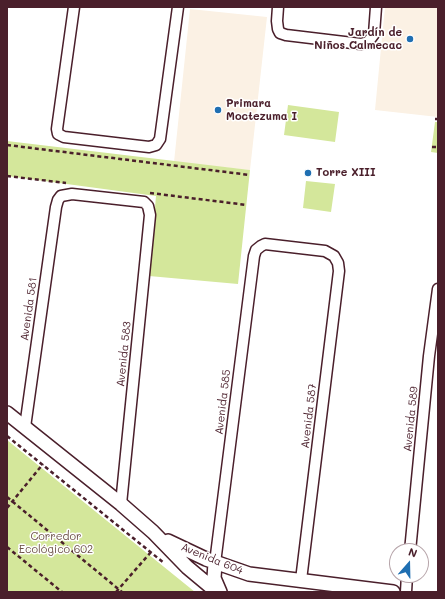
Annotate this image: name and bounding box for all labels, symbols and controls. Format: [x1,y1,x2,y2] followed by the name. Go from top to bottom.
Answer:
[314,26,402,52] place label: Jardín de Niños Calmecac
[405,34,415,44] marker: Jardín de Niños Calmecac
[226,97,297,123] place label: Primara Moctezuma I
[213,105,223,115] marker: Primara Moctezuma I
[316,166,376,180] place label: Torre XIII
[303,168,313,178] marker: Torre XIII
[18,276,40,342] street label: Avenida 581
[114,321,134,387] street label: Avenida 583
[212,369,234,435] street label: Avenida 585
[298,383,320,449] street label: Avenida 587
[401,386,421,452] street label: Avenida 589
[19,530,93,556] park label: Corredor Ecológico 602
[179,541,245,577] street label: Avenida 604
[389,543,429,583] north arrow
[406,544,419,561] text: N

